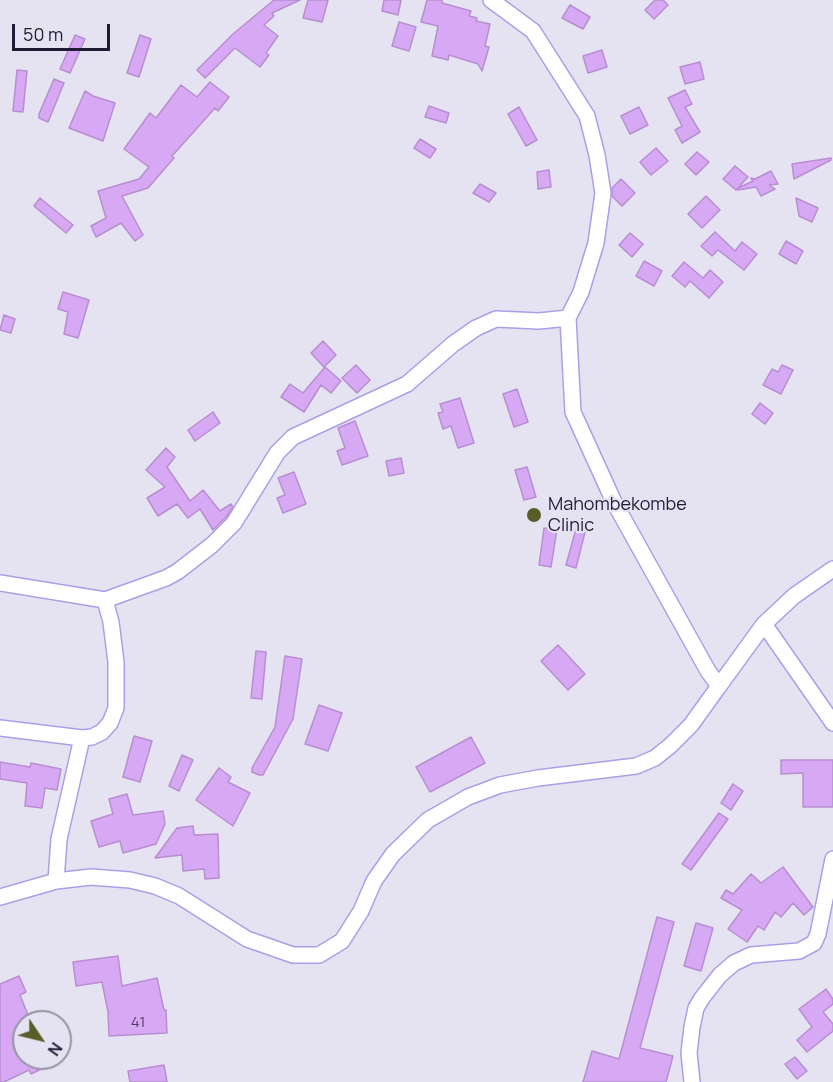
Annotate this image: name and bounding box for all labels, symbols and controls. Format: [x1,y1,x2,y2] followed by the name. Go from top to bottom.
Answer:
[15,12,112,50] scale bar
[23,22,63,46] text: 50 m
[548,494,687,536] place label: Mahombekombe Clinic
[525,506,543,524] marker: Mahombekombe Clinic
[12,1010,72,1070] north arrow
[131,1014,145,1032] house number: 41
[43,1038,67,1060] text: N

